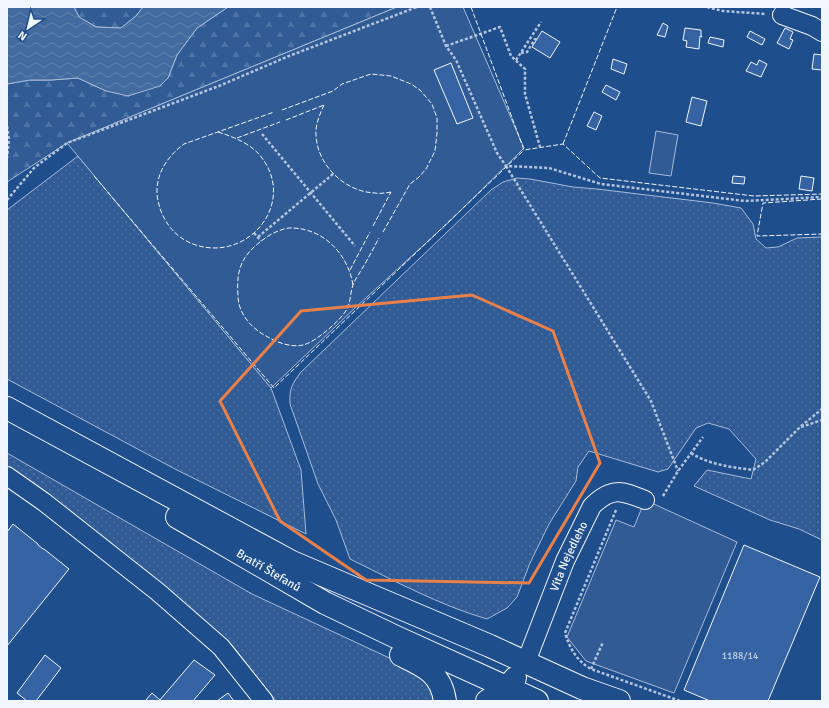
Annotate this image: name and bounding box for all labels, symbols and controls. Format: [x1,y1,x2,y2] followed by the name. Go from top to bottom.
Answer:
[8,8,48,48] north arrow
[16,28,29,43] text: N
[547,519,591,594] street label: Víta Nejedleho
[233,546,303,595] street label: Bratří Štefanů
[722,650,759,662] house number: 1188/14

